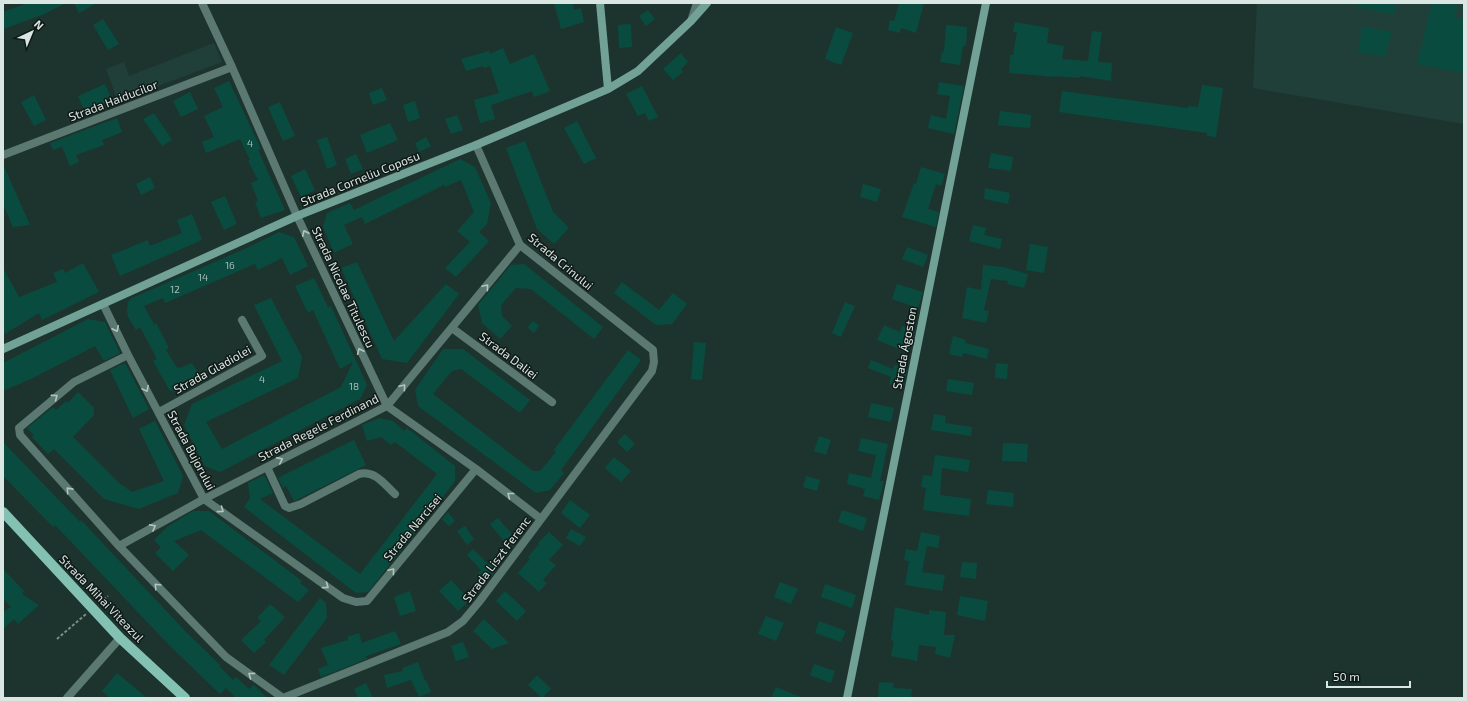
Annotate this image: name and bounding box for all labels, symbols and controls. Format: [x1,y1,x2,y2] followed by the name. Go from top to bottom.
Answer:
[12,12,52,52] north arrow
[32,17,47,32] text: N
[67,77,160,123] street label: Strada Haiducilor
[247,137,253,149] house number: 4
[298,148,422,208] street label: Strada Corneliu Coposu
[310,224,378,350] street label: Strada Nicolae Titulescu
[302,229,310,237] one-way arrow
[526,230,596,292] street label: Strada Crinului
[225,259,235,271] house number: 16
[198,271,208,283] house number: 14
[170,283,180,295] house number: 12
[481,285,488,292] one-way arrow
[889,305,919,391] street label: Strada Ágoston
[111,325,119,332] one-way arrow
[477,329,541,381] street label: Strada Daliei
[171,342,253,396] street label: Strada Gladiolei
[357,347,365,355] one-way arrow
[259,373,265,385] house number: 4
[349,380,359,392] house number: 18
[141,385,149,392] one-way arrow
[398,385,405,392] one-way arrow
[256,391,380,463] street label: Strada Regele Ferdinand
[51,395,58,402] one-way arrow
[164,408,219,493] street label: Strada Bujorului
[276,457,284,465] one-way arrow
[67,488,74,495] one-way arrow
[380,491,444,563] street label: Strada Narcisei
[508,493,515,500] one-way arrow
[216,505,223,512] one-way arrow
[459,513,533,605] street label: Strada Liszt Ferenc
[149,524,156,532] one-way arrow
[57,552,147,645] street label: Strada Mihai Viteazul
[387,568,394,575] one-way arrow
[322,581,329,588] one-way arrow
[155,583,162,591] one-way arrow
[1327,663,1410,689] scale bar
[1333,669,1360,683] text: 50 m
[249,673,256,680] one-way arrow

